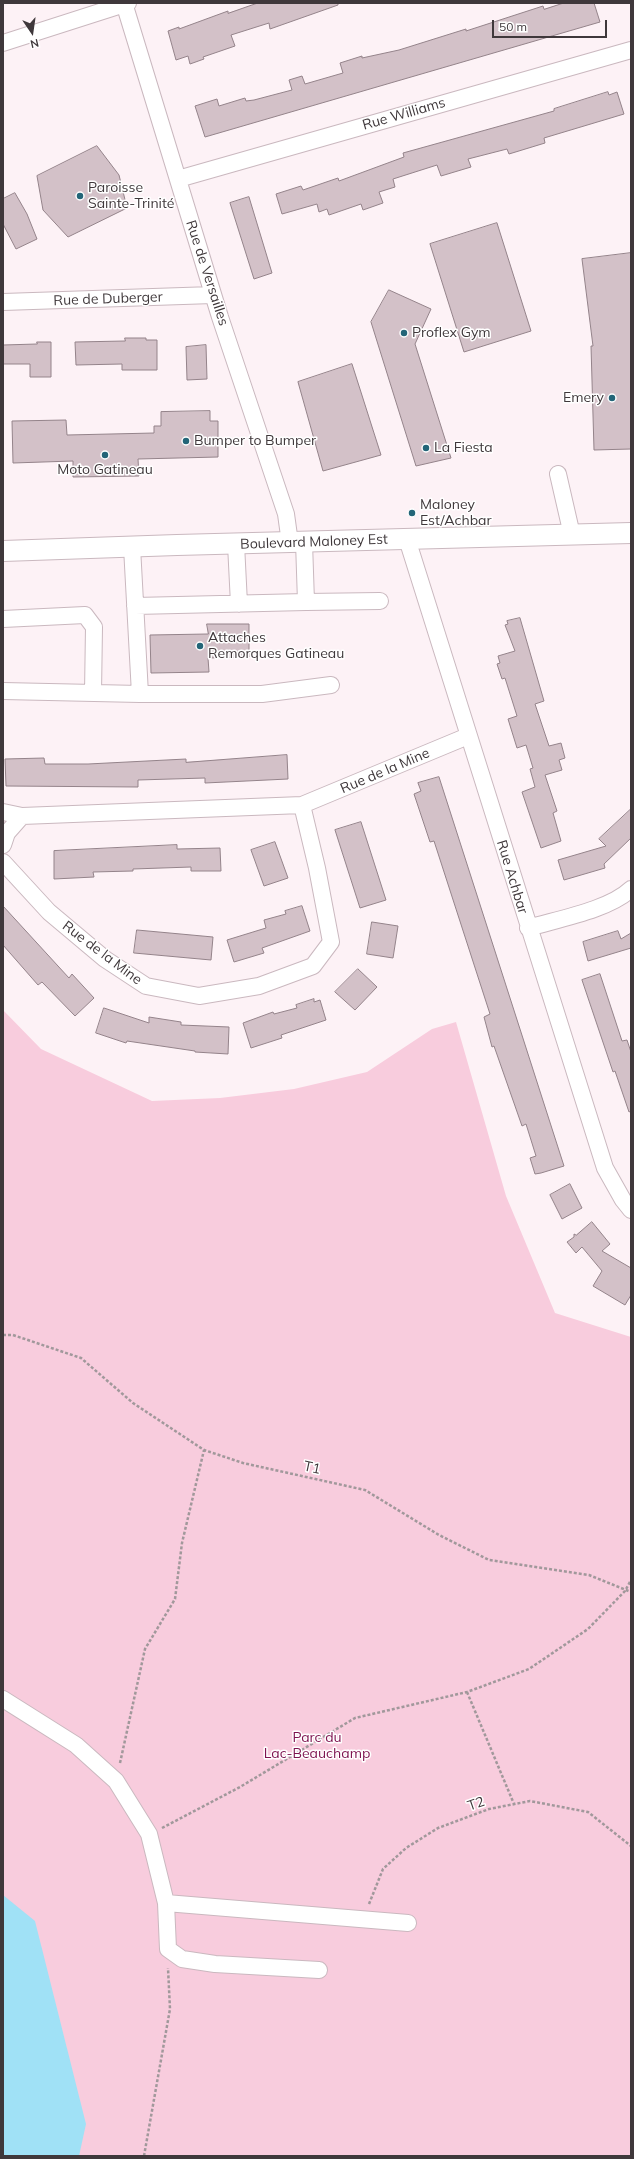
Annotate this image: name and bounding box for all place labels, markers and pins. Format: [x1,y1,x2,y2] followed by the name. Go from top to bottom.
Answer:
[88,180,174,212] place label: Paroisse Sainte-Trinité
[75,191,85,201] marker: Paroisse Sainte-Trinité
[412,325,491,341] place label: Proflex Gym
[399,328,409,338] marker: Proflex Gym
[563,390,604,406] place label: Emery
[607,393,617,403] marker: Emery
[194,433,316,449] place label: Bumper to Bumper
[181,436,191,446] marker: Bumper to Bumper
[434,440,493,456] place label: La Fiesta
[421,443,431,453] marker: La Fiesta
[100,450,110,460] marker: Moto Gatineau
[57,462,153,478] place label: Moto Gatineau
[420,497,492,530] place label: Maloney Est/Achbar
[407,508,417,518] marker: Maloney Est/Achbar
[208,630,344,662] place label: Attaches Remorques Gatineau
[195,641,205,651] marker: Attaches Remorques Gatineau

